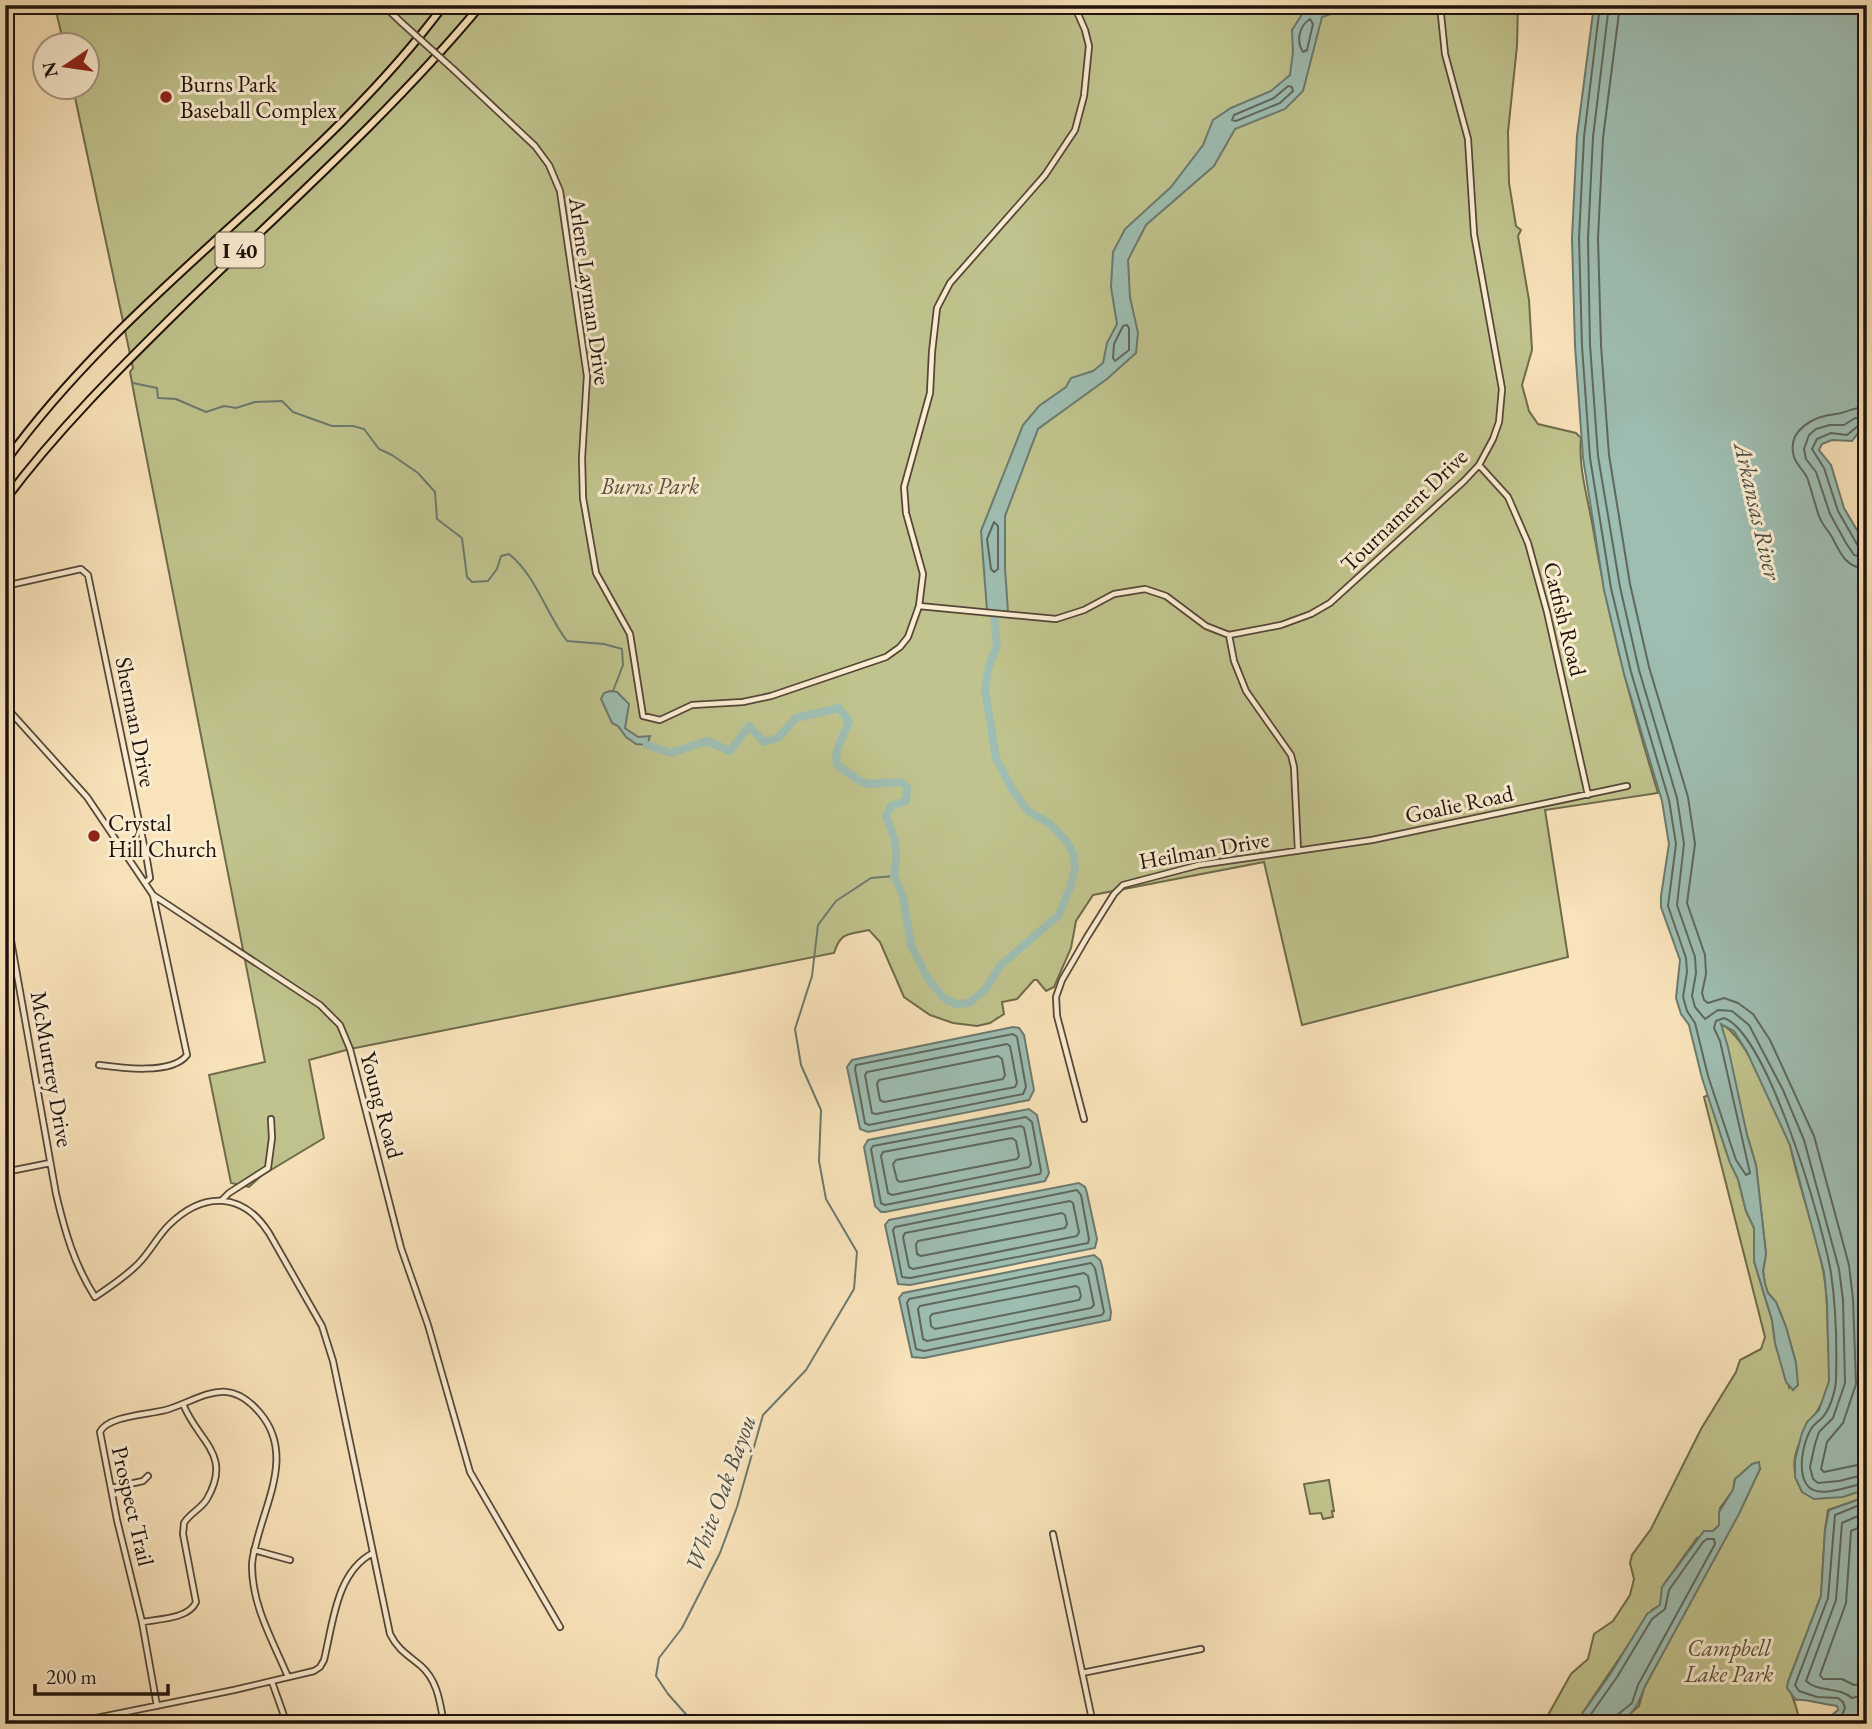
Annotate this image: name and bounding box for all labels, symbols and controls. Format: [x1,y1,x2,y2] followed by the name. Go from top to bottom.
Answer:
[32,32,102,102] north arrow
[36,59,64,80] text: N
[180,69,337,125] place label: Burns Park Baseball Complex
[158,89,174,105] marker: Burns Park Baseball Complex
[562,194,618,387] street label: Arlene Layman Drive
[216,232,264,268] road number: I 40
[1727,437,1789,584] water label: Arkansas River
[1334,442,1474,578] street label: Tournament Drive
[600,471,700,501] park label: Burns Park
[1536,559,1594,680] street label: Catfish Road
[109,654,163,790] street label: Sherman Drive
[1402,778,1516,830] street label: Goalie Road
[108,808,217,864] place label: Crystal Hill Church
[1137,824,1271,876] street label: Heilman Drive
[86,828,102,844] marker: Crystal Hill Church
[24,989,80,1149] street label: McMurtrey Drive
[353,1048,411,1162] street label: Young Road
[677,1411,763,1575] water label: White Oak Bayou
[105,1443,161,1569] street label: Prospect Trail
[1683,1633,1774,1689] park label: Campbell Lake Park
[35,1652,168,1696] scale bar
[46,1663,97,1690] text: 200 m

